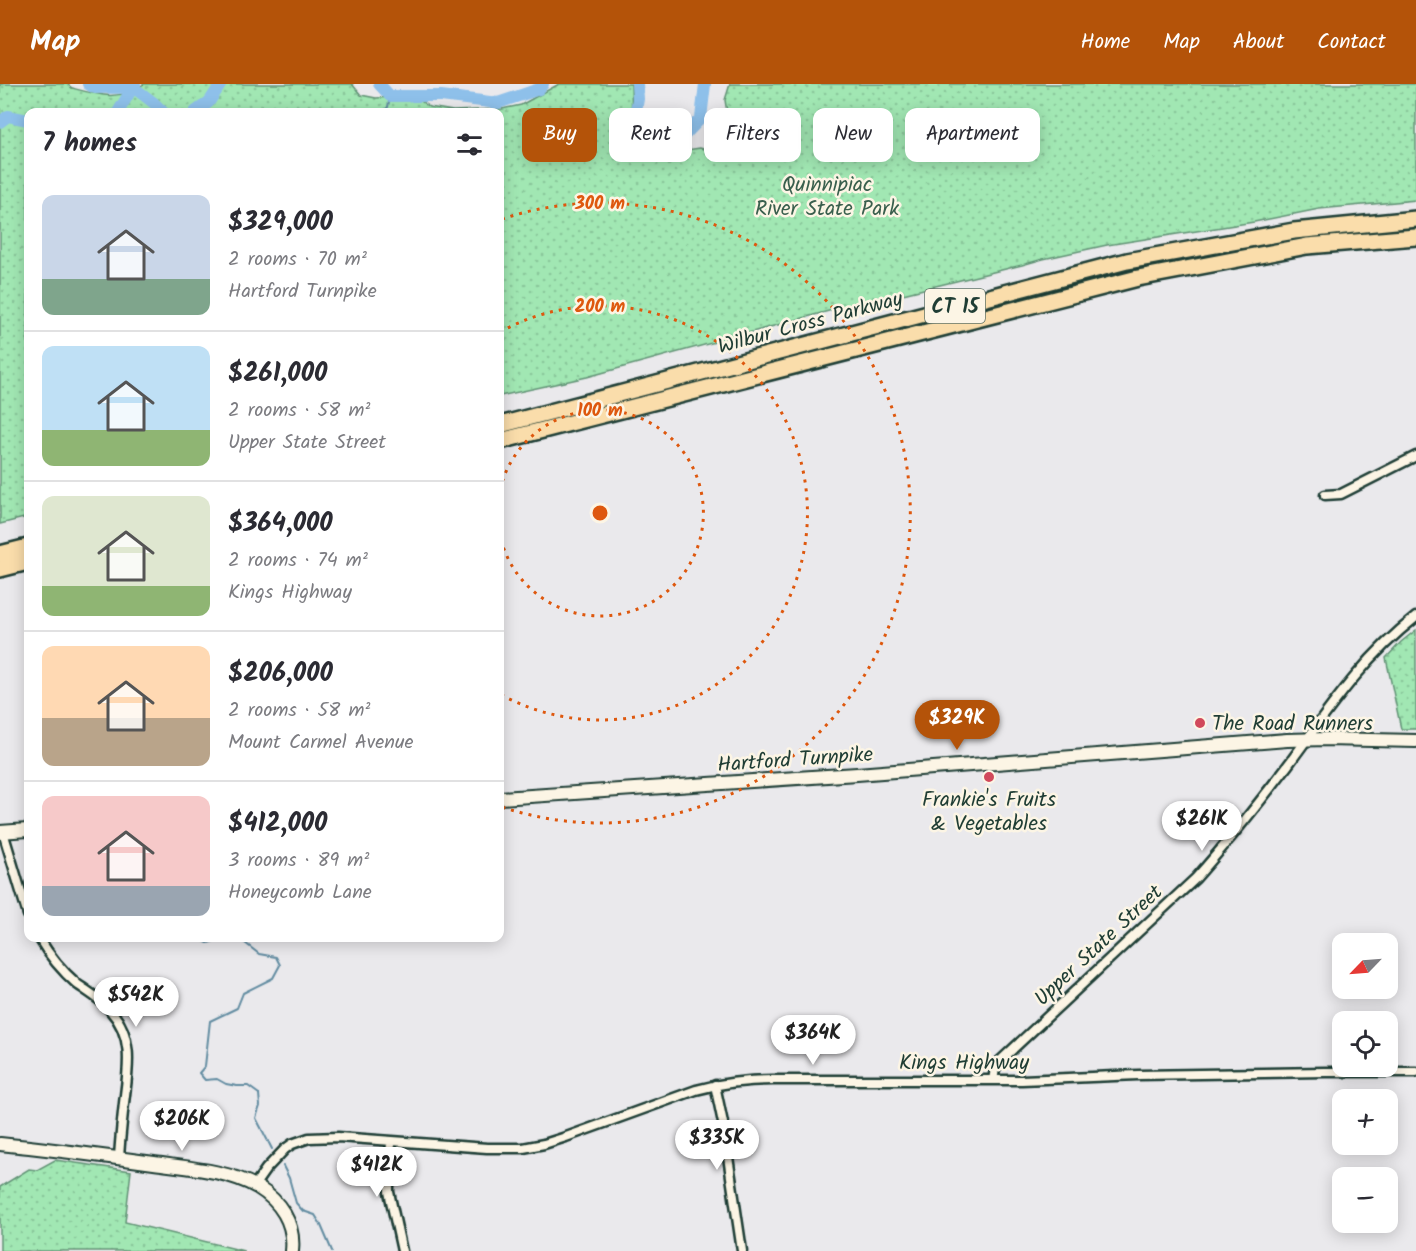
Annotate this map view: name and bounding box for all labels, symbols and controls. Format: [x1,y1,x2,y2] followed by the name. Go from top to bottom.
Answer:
[30,20,81,65] text: Map
[1081,26,1130,59] text: Home
[1163,26,1200,59] text: Map
[1233,26,1284,59] text: About
[1317,26,1386,59] text: Contact
[522,108,597,162] chip: Buy
[609,108,692,162] chip: Rent
[704,108,801,162] chip: Filters
[813,108,893,162] chip: New
[905,108,1040,162] chip: Apartment
[42,123,137,165] text: 7 homes
[453,128,486,161] icon: filters
[755,169,899,226] park label: Quinnipiac River State Park
[574,190,625,219] text: 300 m
[228,202,333,244] text: $329,000
[90,219,162,291] icon: home
[228,244,367,276] text: 2 rooms · 70 m²
[228,276,377,308] text: Hartford Turnpike
[714,283,907,364] street label: Wilbur Cross Parkway
[925,289,985,323] road number: CT 15
[575,293,626,322] text: 200 m
[228,353,327,395] text: $261,000
[90,370,162,442] icon: home
[228,395,370,427] text: 2 rooms · 58 m²
[577,397,623,426] text: 100 m
[228,427,386,459] text: Upper State Street
[228,503,333,545] text: $364,000
[590,503,610,523] centre of rings
[90,520,162,592] icon: home
[228,545,368,577] text: 2 rooms · 74 m²
[228,577,352,609] text: Kings Highway
[228,653,333,695] text: $206,000
[90,670,162,742] icon: home
[228,695,370,727] text: 2 rooms · 58 m²
[915,700,999,751] pin: $329K
[929,703,985,735] text: $329K
[1212,708,1373,741] place label: The Road Runners
[1193,716,1207,730] marker: The Road Runners
[228,727,414,759] text: Mount Carmel Avenue
[716,739,875,782] street label: Hartford Turnpike
[982,770,996,784] marker: Frankie's Fruits & Vegetables
[922,784,1056,841] place label: Frankie's Fruits & Vegetables
[1160,801,1244,852] pin: $261K
[228,803,327,845] text: $412,000
[1176,804,1228,836] text: $261K
[90,820,162,892] icon: home
[228,845,369,877] text: 3 rooms · 89 m²
[228,877,372,909] text: Honeycomb Lane
[1027,877,1172,1015] street label: Upper State Street
[1332,933,1398,999] north arrow
[1332,933,1398,1233] map controls
[94,977,178,1028] pin: $542K
[108,980,164,1012] text: $542K
[1332,1011,1398,1077] button: locate
[771,1015,855,1066] pin: $364K
[785,1018,841,1050] text: $364K
[899,1047,1029,1080] street label: Kings Highway
[1332,1089,1398,1155] button: +
[140,1101,224,1152] pin: $206K
[154,1104,210,1136] text: $206K
[675,1120,759,1171] pin: $335K
[689,1123,745,1155] text: $335K
[335,1147,419,1198] pin: $412K
[351,1150,403,1182] text: $412K
[1332,1167,1398,1233] button: −

